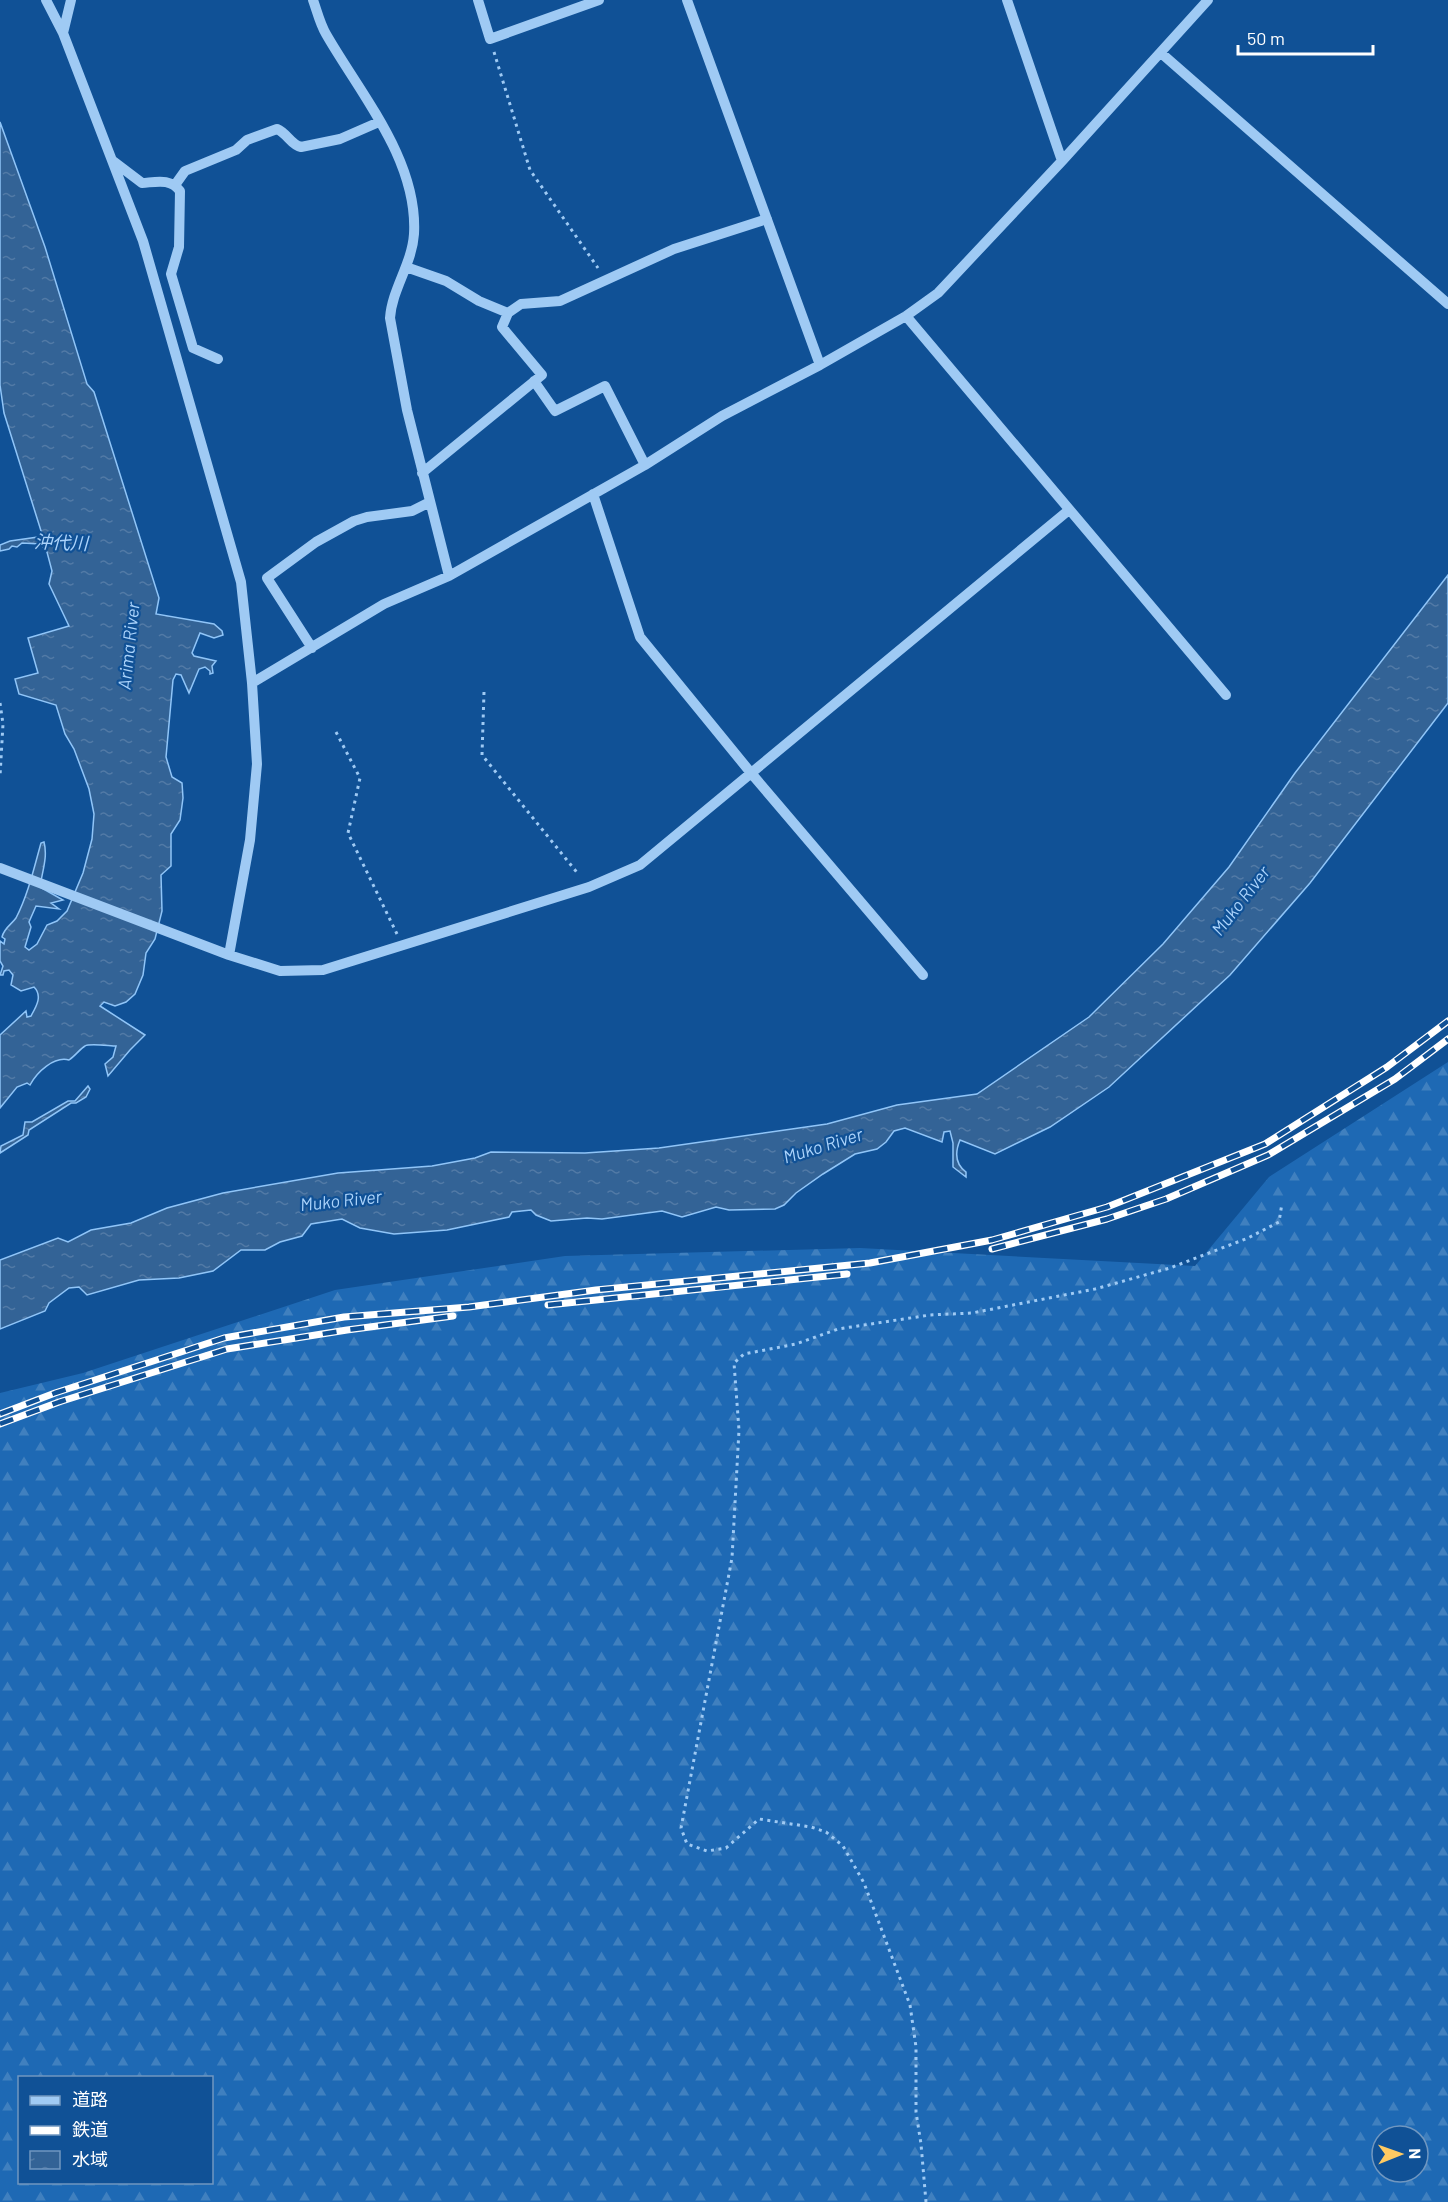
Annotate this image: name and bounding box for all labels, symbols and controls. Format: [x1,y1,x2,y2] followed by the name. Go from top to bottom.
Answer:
[1238,18,1373,56] scale bar
[1247,27,1285,49] text: 50 m
[34,530,90,554] water label: 沖代川
[112,601,144,691] water label: Arima River
[1206,861,1275,940] water label: Muko River
[780,1122,866,1168] water label: Muko River
[299,1185,383,1215] water label: Muko River
[18,2076,213,2184] legend
[72,2088,108,2110] text: 道路
[72,2118,108,2140] text: 鉄道
[1370,2124,1430,2184] north arrow
[72,2148,108,2170] text: 水域
[1406,2148,1425,2159] text: N

